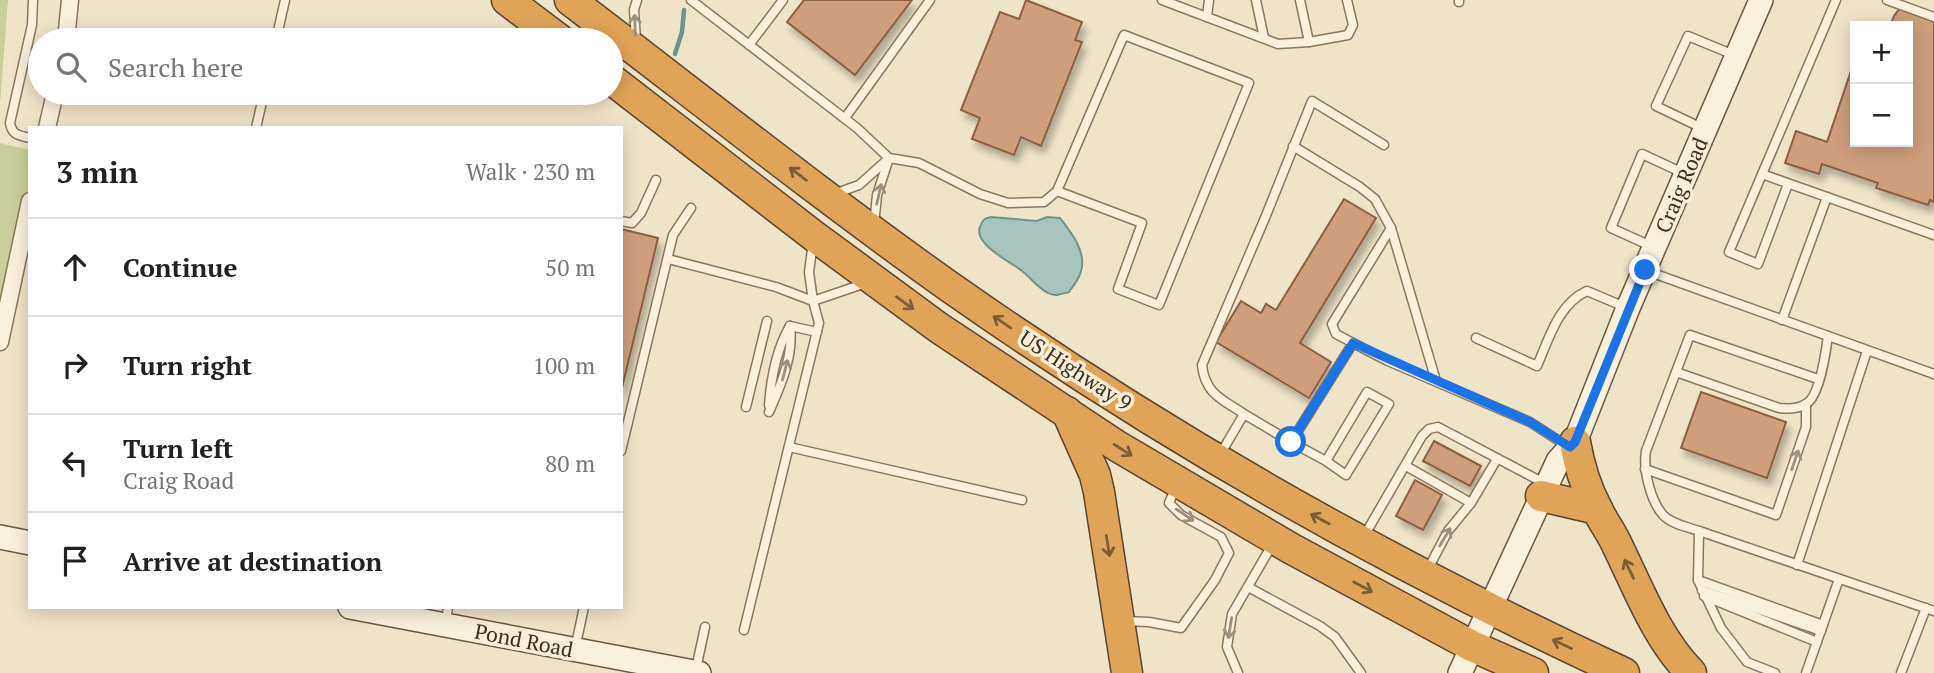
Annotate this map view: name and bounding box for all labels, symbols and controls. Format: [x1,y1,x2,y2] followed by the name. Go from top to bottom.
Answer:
[628,13,641,36] one-way arrow
[1850,21,1913,147] map controls
[1850,21,1913,84] button: +
[28,28,623,105] search box
[52,48,90,86] icon: search
[108,50,243,84] text: Search here
[1850,84,1913,147] button: −
[1648,132,1714,237] street label: Craig Road
[56,152,138,192] text: 3 min
[466,156,595,187] text: Walk · 230 m
[790,166,808,181] one-way arrow
[872,183,886,206] one-way arrow
[56,248,94,286] icon: ahead
[123,250,237,284] text: Continue
[545,252,595,283] text: 50 m
[1629,254,1660,285] route end
[895,296,914,310] one-way arrow
[993,315,1012,330] one-way arrow
[1015,323,1137,417] street label: US Highway 9
[56,346,94,384] icon: right
[123,348,252,382] text: Turn right
[533,350,595,381] text: 100 m
[779,359,792,382] one-way arrow
[1275,426,1306,457] route start
[123,431,233,465] text: Turn left
[1113,443,1133,457] one-way arrow
[56,444,94,482] icon: left
[545,448,595,479] text: 80 m
[1790,450,1802,472] one-way arrow
[123,465,234,496] text: Craig Road
[1175,508,1194,522] one-way arrow
[1311,512,1331,526] one-way arrow
[1439,528,1453,548] one-way arrow
[1102,534,1115,557] one-way arrow
[56,542,94,580] icon: arrive
[123,544,382,578] text: Arrive at destination
[1622,559,1635,580] one-way arrow
[1352,581,1373,595] one-way arrow
[1223,616,1236,639] one-way arrow
[472,617,576,663] street label: Pond Road
[1552,637,1573,650] one-way arrow

